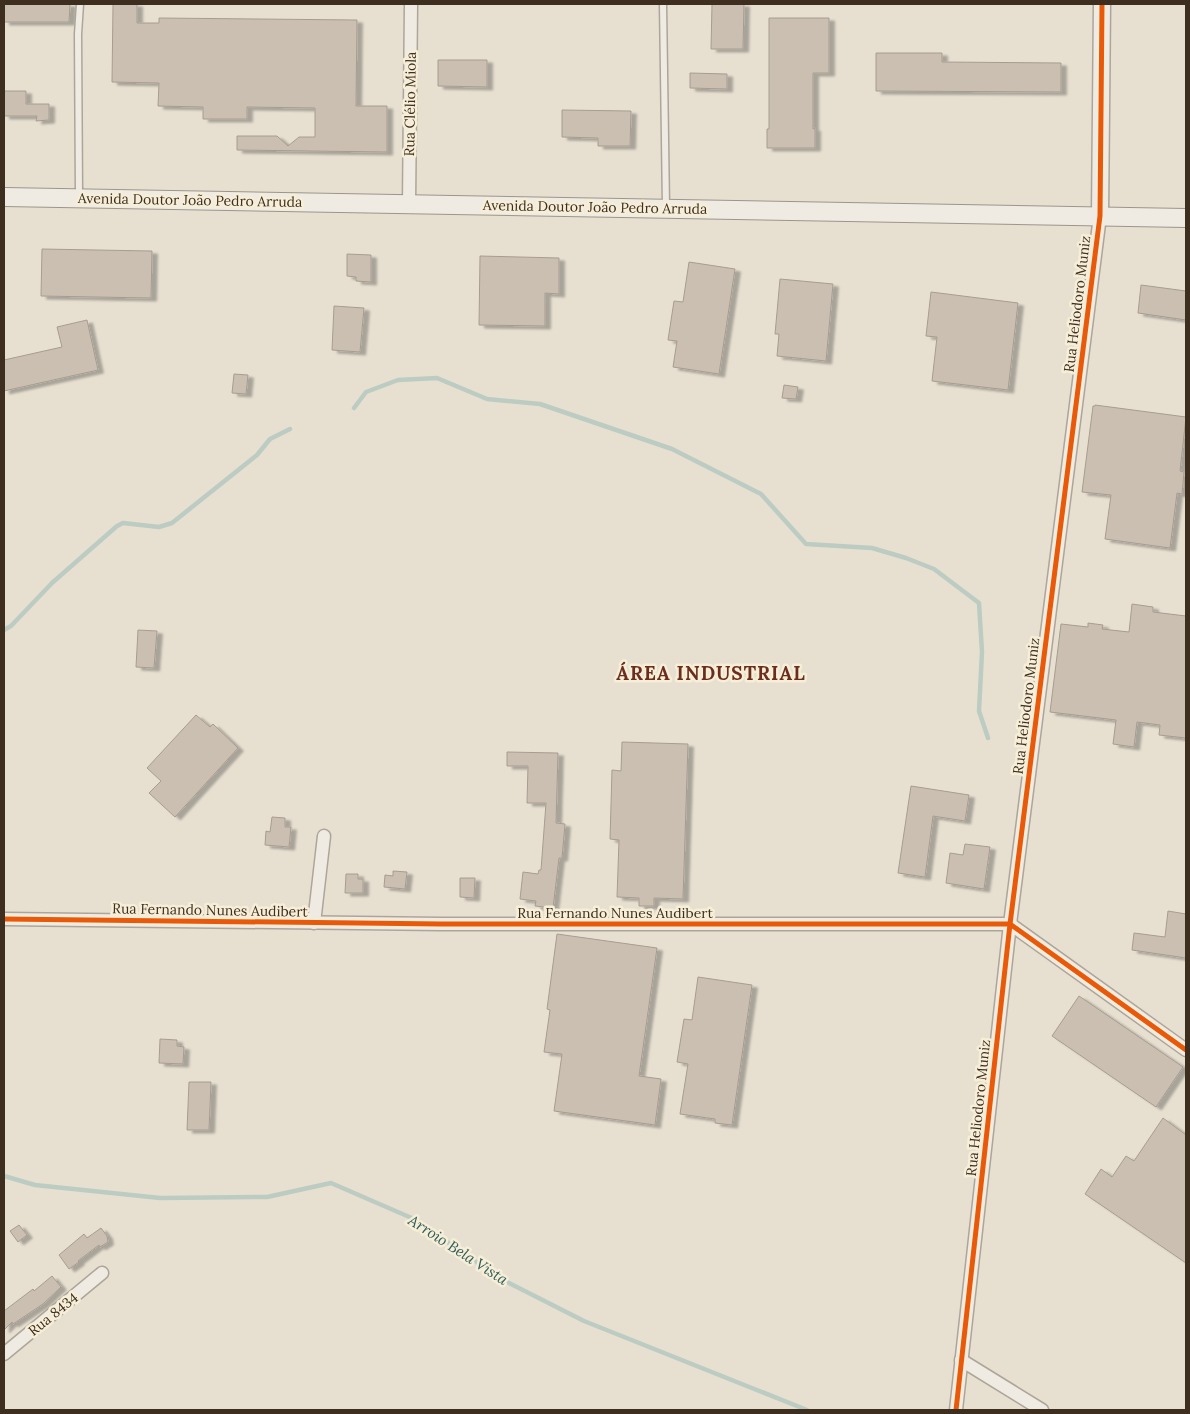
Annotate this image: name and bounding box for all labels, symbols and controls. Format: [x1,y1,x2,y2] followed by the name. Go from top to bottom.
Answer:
[400,51,420,157] street label: Rua Clélio Miola
[77,189,302,211] street label: Avenida Doutor João Pedro Arruda
[482,196,707,218] street label: Avenida Doutor João Pedro Arruda
[1060,235,1094,373] street label: Rua Heliodoro Muniz
[1009,637,1043,775] street label: Rua Heliodoro Muniz
[616,661,806,685] district label: ÁREA INDUSTRIAL
[112,899,309,921] street label: Rua Fernando Nunes Audibert
[517,904,713,922] street label: Rua Fernando Nunes Audibert
[962,1039,994,1177] street label: Rua Heliodoro Muniz
[404,1210,512,1289] water label: Arroio Bela Vista
[24,1288,82,1340] street label: Rua 8434

